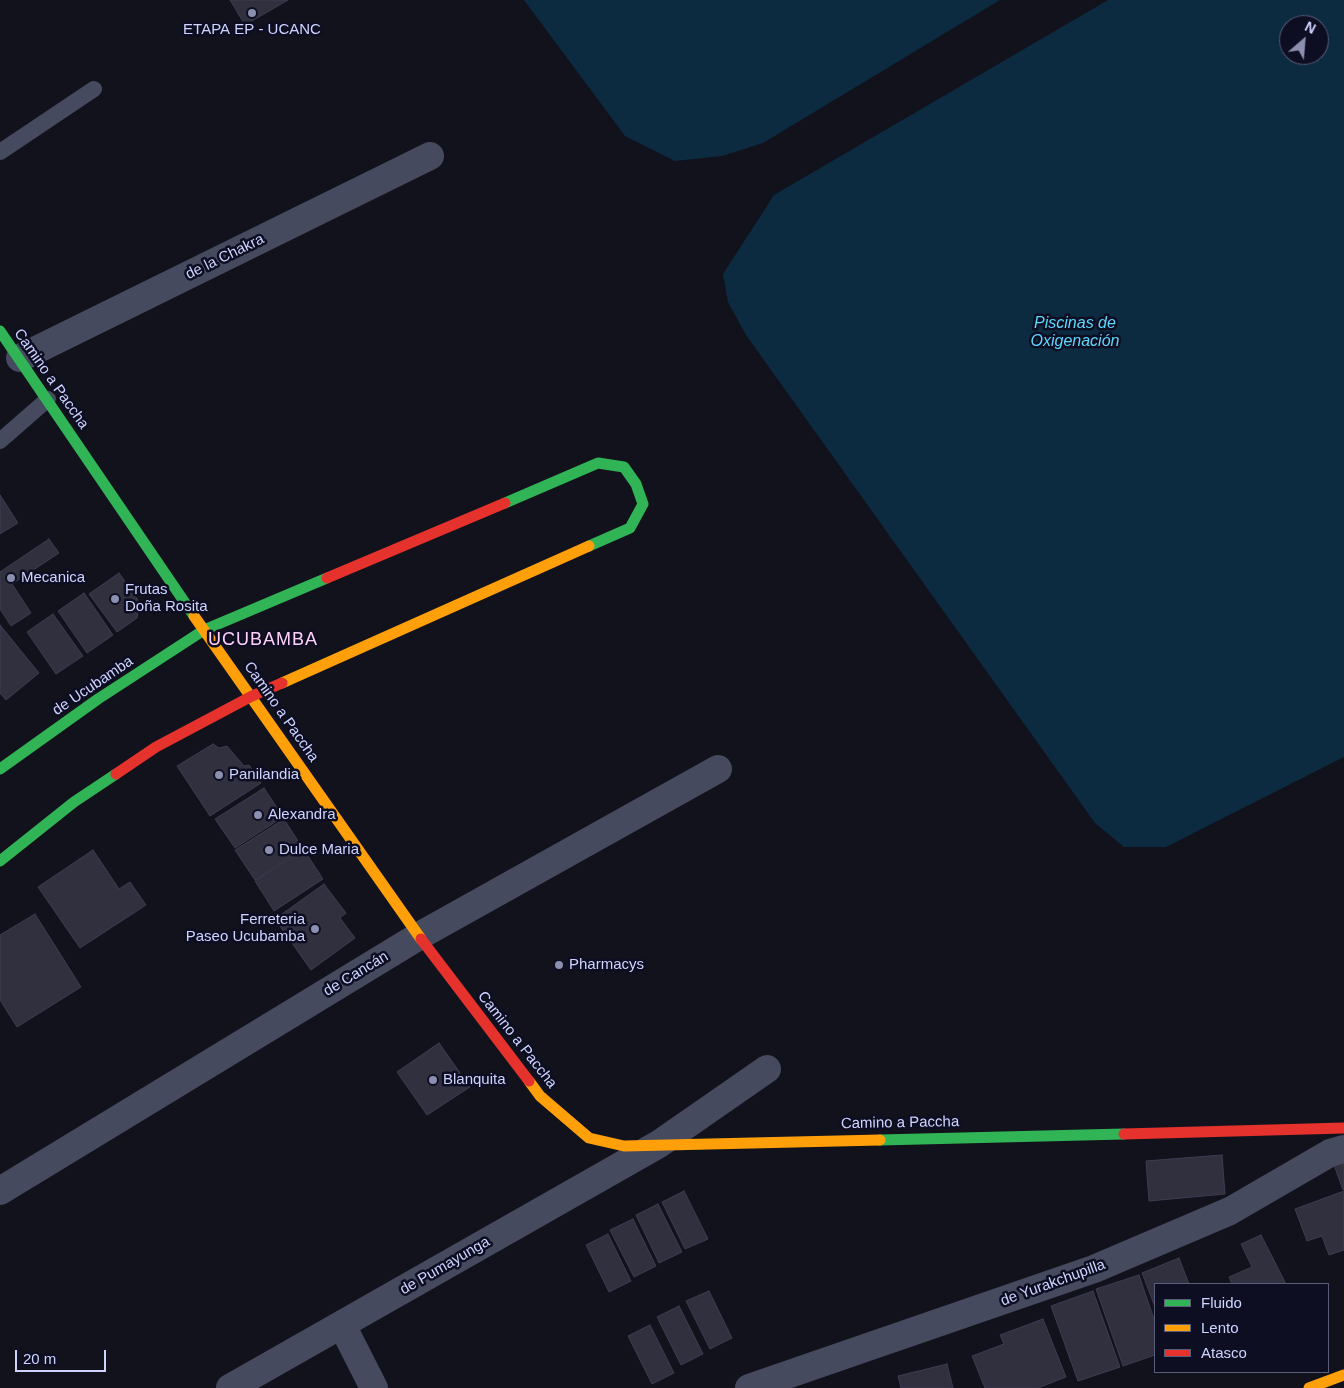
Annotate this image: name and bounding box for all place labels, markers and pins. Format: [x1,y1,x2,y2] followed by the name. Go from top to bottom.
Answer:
[246,7,258,19] marker: ETAPA EP - UCANC
[183,21,321,39] place label: ETAPA EP - UCANC
[21,569,85,587] place label: Mecanica
[5,572,17,584] marker: Mecanica
[125,581,208,616] place label: Frutas Doña Rosita
[109,593,121,605] marker: Frutas Doña Rosita
[229,766,299,784] place label: Panilandia
[213,769,225,781] marker: Panilandia
[268,806,336,824] place label: Alexandra
[252,809,264,821] marker: Alexandra
[279,841,359,859] place label: Dulce Maria
[263,844,275,856] marker: Dulce Maria
[186,911,305,946] place label: Ferreteria Paseo Ucubamba
[309,923,321,935] marker: Ferreteria Paseo Ucubamba
[569,956,644,974] place label: Pharmacys
[553,959,565,971] marker: Pharmacys
[443,1071,506,1089] place label: Blanquita
[427,1074,439,1086] marker: Blanquita

